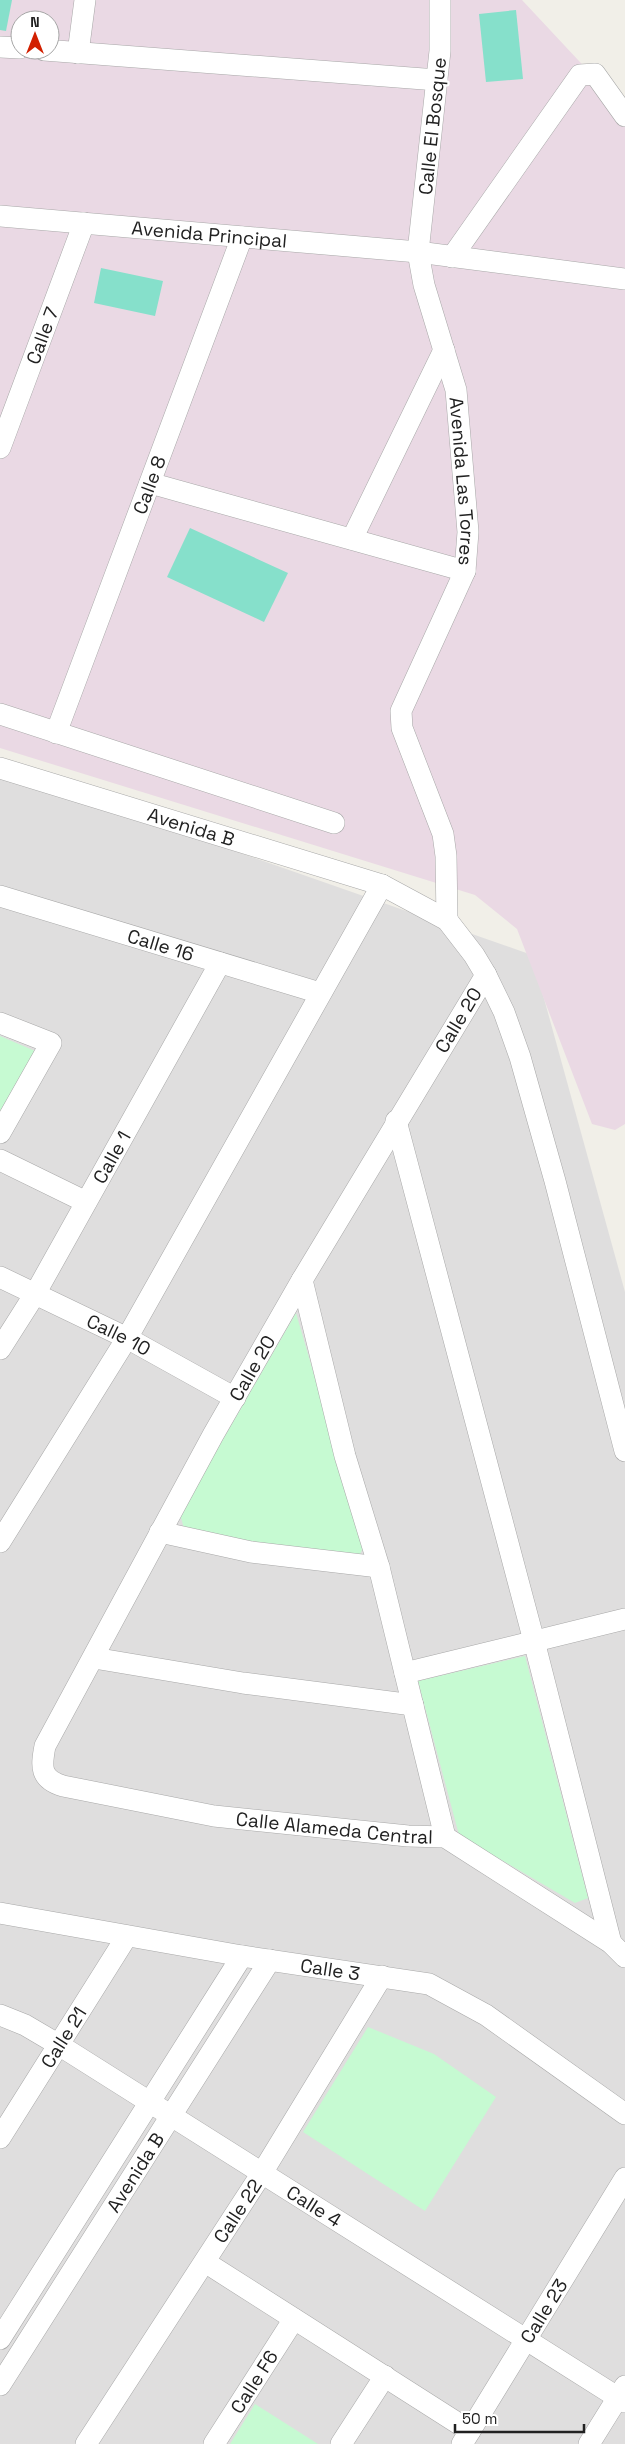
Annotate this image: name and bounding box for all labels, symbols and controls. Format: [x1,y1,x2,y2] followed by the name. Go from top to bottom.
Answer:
[10,10,60,60] north arrow
[30,13,40,31] text: N
[413,56,452,196] street label: Calle El Bosque
[130,215,288,254] street label: Avenida Principal
[20,303,65,368] street label: Calle 7
[444,396,480,566] street label: Avenida Las Torres
[127,452,172,518] street label: Calle 8
[145,802,238,852] street label: Avenida B
[124,923,197,967] street label: Calle 16
[429,983,488,1058] street label: Calle 20
[87,1127,137,1188] street label: Calle 1
[82,1308,155,1362] street label: Calle 10
[224,1331,281,1406] street label: Calle 20
[235,1806,433,1850] street label: Calle Alameda Central
[299,1953,362,1987] street label: Calle 3
[35,2002,92,2073] street label: Calle 21
[101,2128,170,2217] street label: Avenida B
[208,2174,268,2248] street label: Calle 22
[282,2180,346,2233] street label: Calle 4
[515,2274,573,2348] street label: Calle 23
[225,2346,284,2418] street label: Calle F6
[455,2402,584,2434] scale bar
[462,2409,497,2428] text: 50 m

